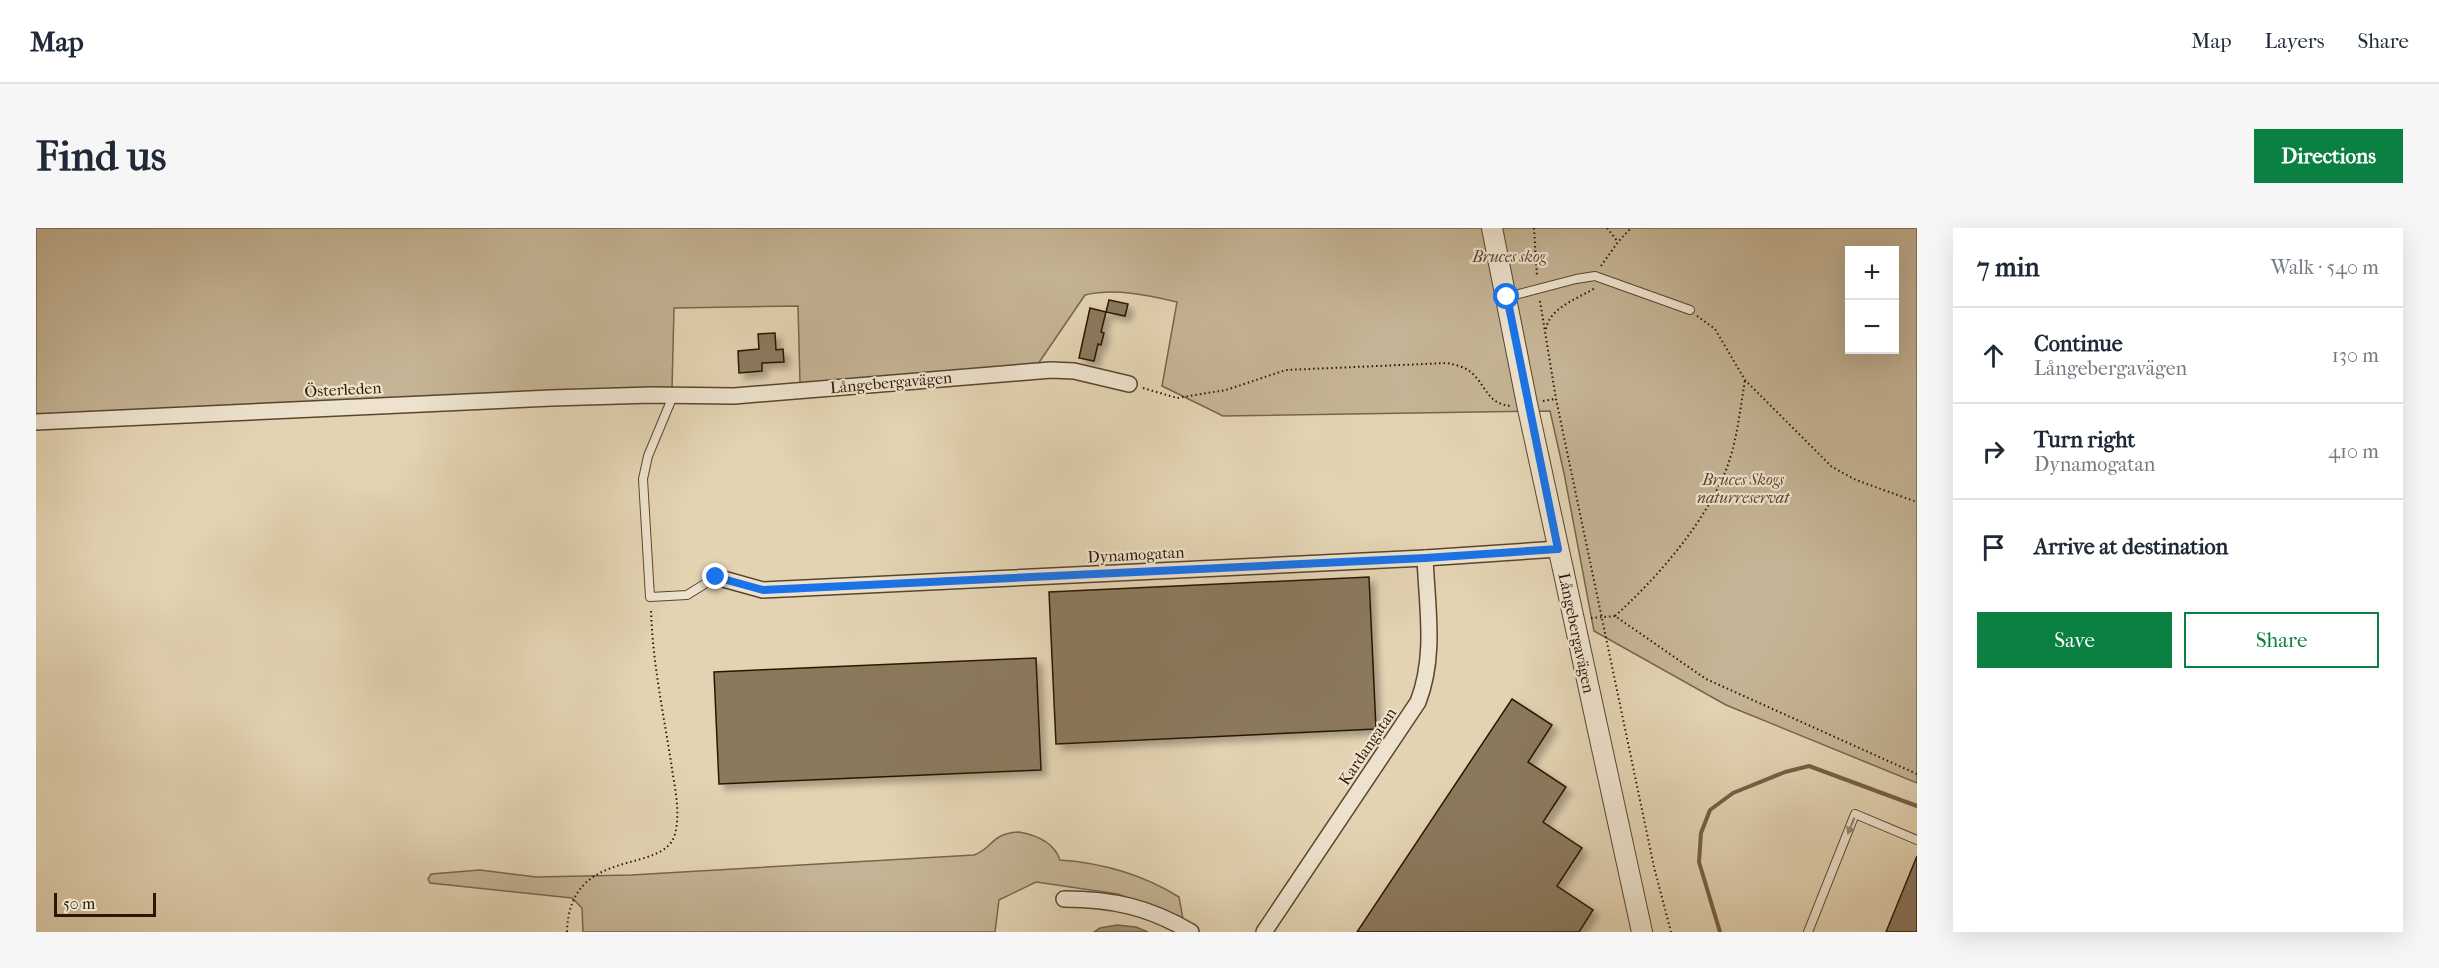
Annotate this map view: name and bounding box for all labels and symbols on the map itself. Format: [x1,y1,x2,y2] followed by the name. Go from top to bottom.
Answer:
[1471,247,1547,266] park label: Bruces skog
[1493,283,1519,309] route start
[829,368,954,397] street label: Långebergavägen
[304,378,383,401] street label: Österleden
[1697,470,1790,507] park label: Bruces Skogs naturreservat
[1087,542,1186,567] street label: Dynamogatan
[702,563,728,589] route end
[1554,571,1599,696] street label: Långebergavägen
[1334,703,1401,789] street label: Kardangatan
[1846,817,1855,835] one-way arrow
[54,890,156,918] scale bar

